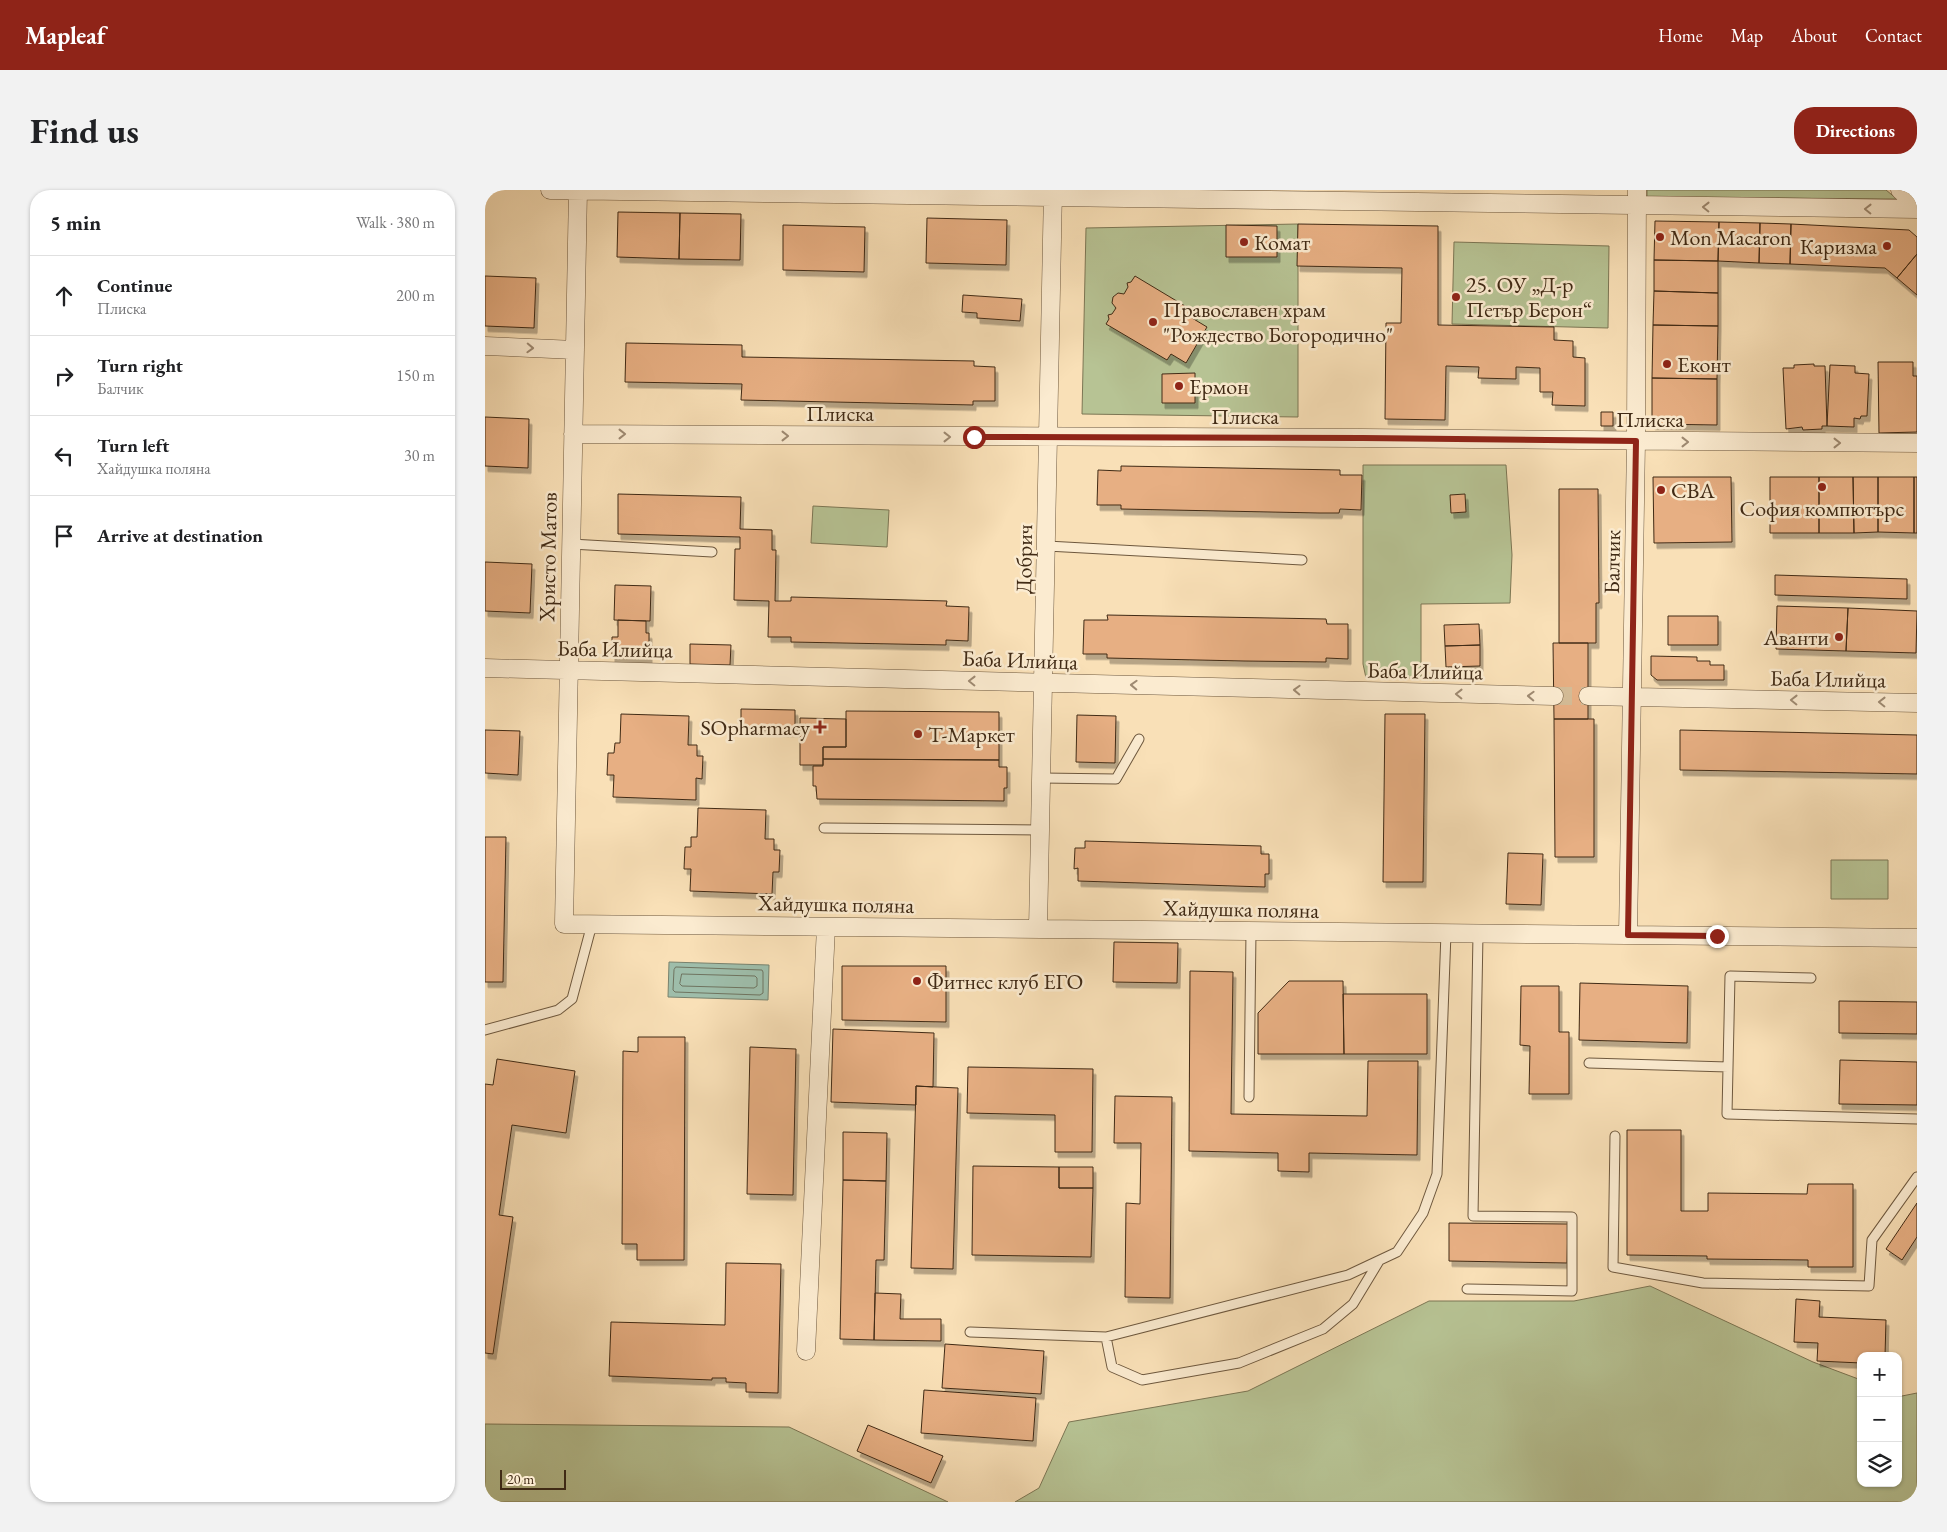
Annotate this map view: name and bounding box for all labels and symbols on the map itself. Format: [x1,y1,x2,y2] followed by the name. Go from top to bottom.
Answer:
[1702,201,1710,212] one-way arrow
[1864,204,1872,214] one-way arrow
[1670,223,1792,252] place label: Mon Macaron
[1254,228,1310,257] place label: Комат
[1654,231,1666,243] marker: Mon Macaron
[1800,232,1877,261] place label: Каризма
[1238,236,1250,248] marker: Комат
[1881,240,1893,252] marker: Каризма
[1466,270,1592,324] place label: 25. ОУ „Д-р Петър Берон“
[1450,291,1462,303] marker: 25. ОУ „Д-р Петър Берон“
[1163,295,1393,349] place label: Православен храм "Рождество Богородично"
[1147,316,1159,328] marker: Православен храм "Рождество Богородично"
[526,342,534,353] one-way arrow
[1677,350,1731,379] place label: Еконт
[1661,358,1673,370] marker: Еконт
[1189,372,1249,401] place label: Ермон
[1173,380,1185,392] marker: Ермон
[806,399,874,428] street label: Плиска
[1211,402,1279,431] street label: Плиска
[1616,405,1684,434] street label: Плиска
[963,426,986,449] route start
[618,429,626,439] one-way arrow
[781,430,789,441] one-way arrow
[944,432,951,442] one-way arrow
[1682,437,1689,447] one-way arrow
[1834,438,1841,448] one-way arrow
[1671,476,1716,505] place label: CBA
[1816,481,1828,493] marker: София компютърс
[1655,484,1667,496] marker: CBA
[532,492,564,623] street label: Христо Матов
[1740,494,1904,523] place label: София компютърс
[1009,524,1039,594] street label: Добрич
[1597,529,1627,594] street label: Балчик
[1763,623,1829,652] place label: Аванти
[1833,631,1845,643] marker: Аванти
[557,633,673,665] street label: Баба Илийца
[961,643,1079,677] street label: Баба Илийца
[1367,655,1483,687] street label: Баба Илийца
[1770,663,1886,695] street label: Баба Илийца
[967,675,975,686] one-way arrow
[1130,680,1138,691] one-way arrow
[1292,685,1300,695] one-way arrow
[1455,689,1462,699] one-way arrow
[1526,690,1534,701] one-way arrow
[1790,695,1798,706] one-way arrow
[1877,697,1885,707] one-way arrow
[700,713,810,742] place label: SOpharmacy
[928,720,1015,749] place label: Т-Маркет
[814,721,826,733] marker: SOpharmacy
[912,728,924,740] marker: Т-Маркет
[757,888,915,920] street label: Хайдушка поляна
[1162,893,1320,925] street label: Хайдушка поляна
[1706,925,1729,948] route end
[927,967,1083,996] place label: Фитнес клуб ЕГО
[911,975,923,987] marker: Фитнес клуб ЕГО
[500,1467,566,1490] scale bar

